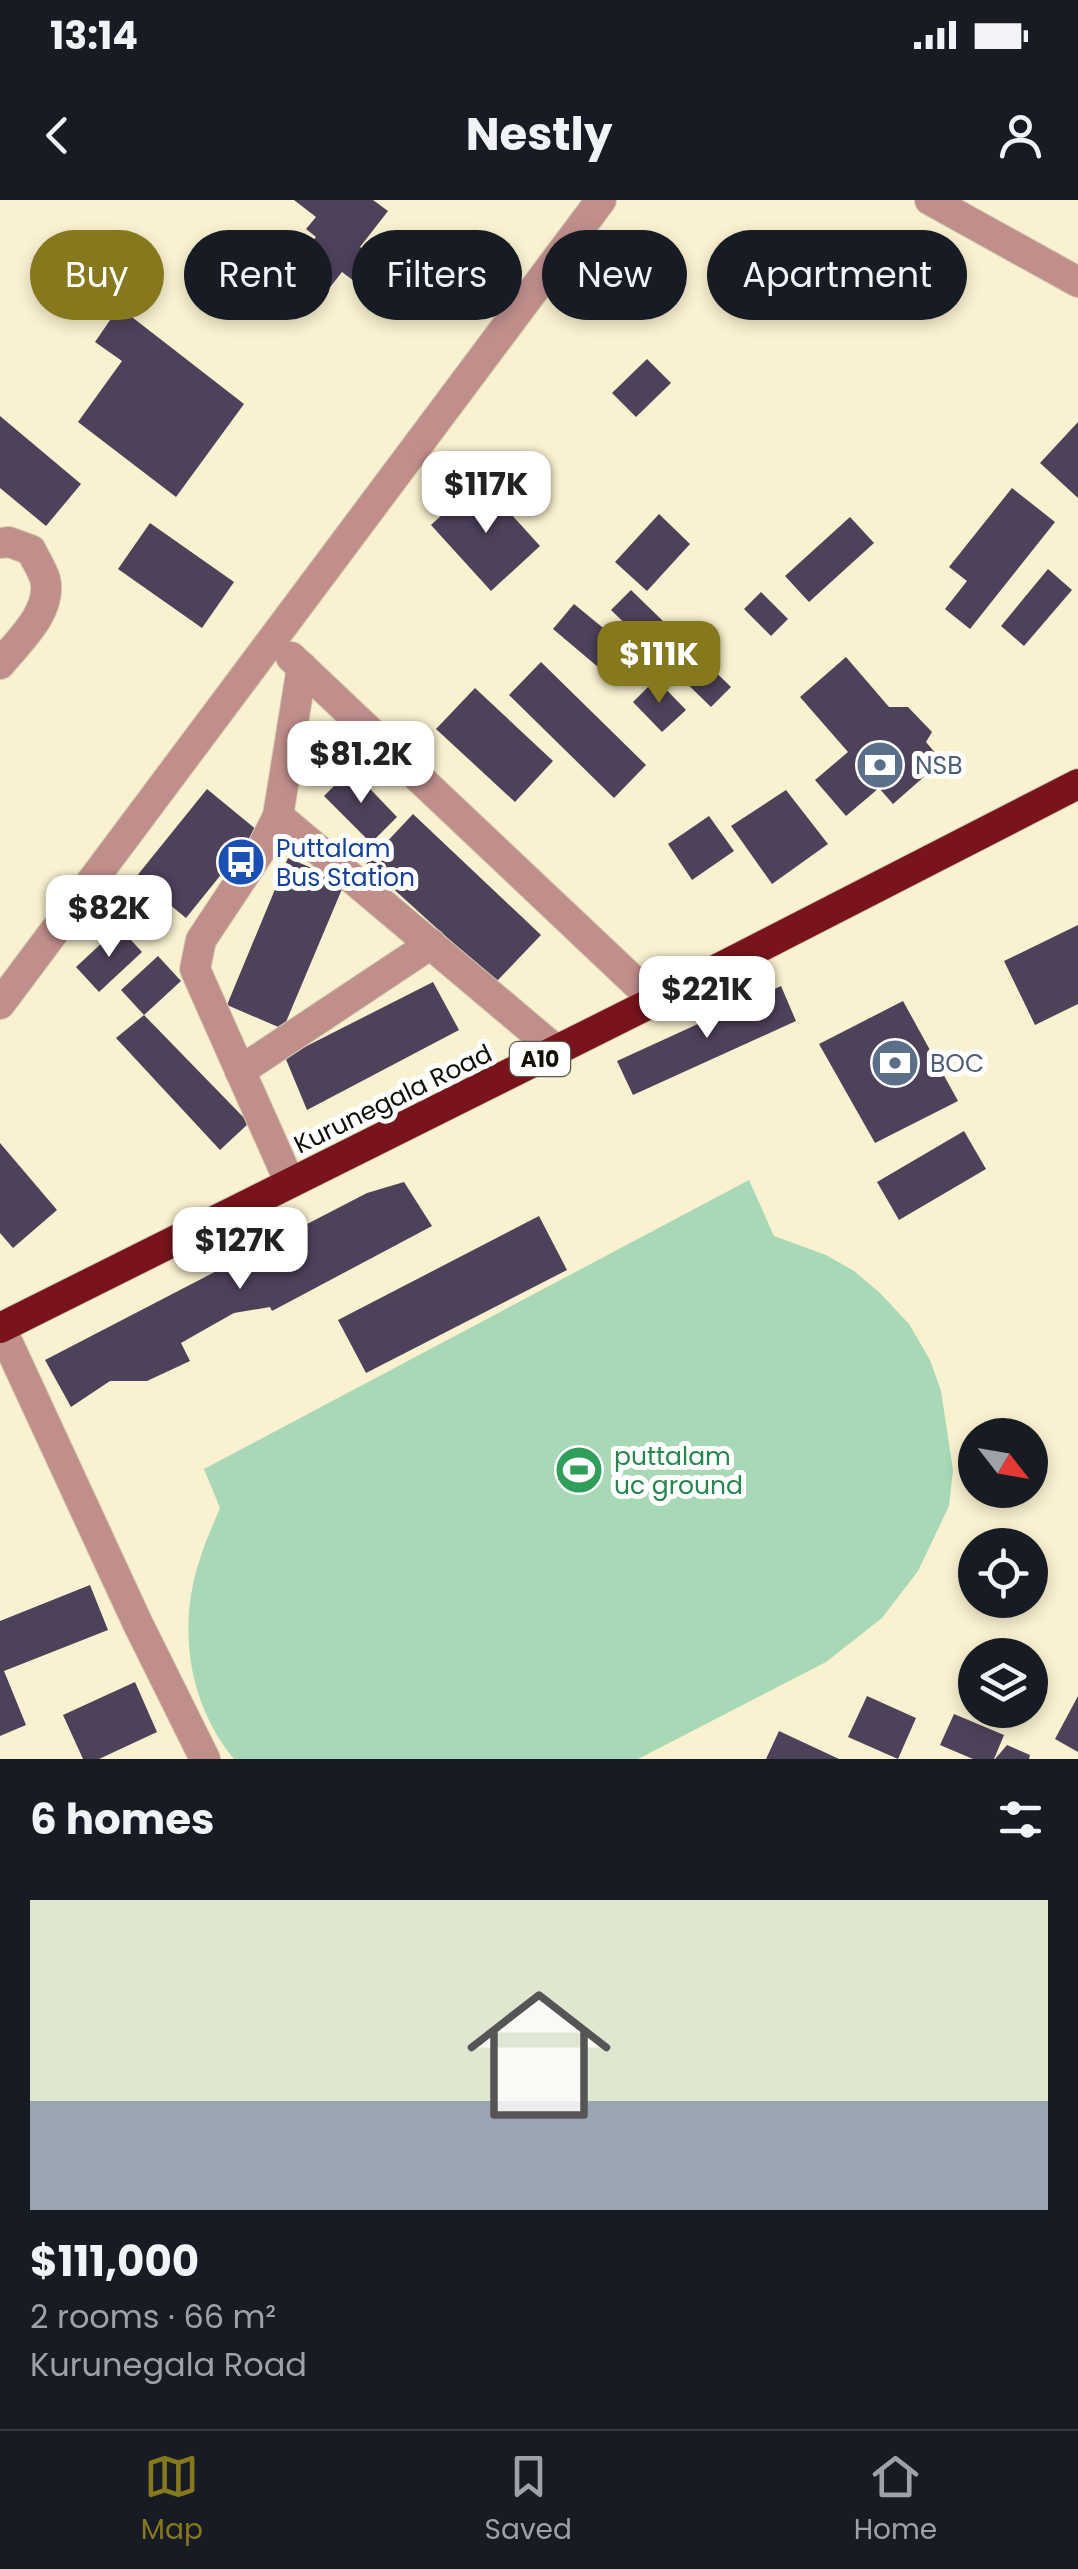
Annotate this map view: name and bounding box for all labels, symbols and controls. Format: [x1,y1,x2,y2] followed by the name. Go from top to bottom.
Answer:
[50,9,138,62] text: 13:14
[466,103,612,166] text: Nestly
[30,108,85,163] icon: back
[993,108,1048,163] icon: person
[30,230,164,320] chip: Buy
[184,230,332,320] chip: Rent
[352,230,522,320] chip: Filters
[542,230,687,320] chip: New
[707,230,967,320] chip: Apartment
[416,451,556,536] pin: $117K
[444,461,528,506] text: $117K
[589,621,729,706] pin: $111K
[619,631,699,676] text: $111K
[280,721,442,806] pin: $81.2K
[309,731,413,776] text: $81.2K
[854,739,906,791] bank icon: NSB
[915,748,963,783] place label: NSB
[276,831,415,895] place label: Puttalam Bus Station
[215,836,267,888] bus stop icon: Puttalam Bus Station
[50,875,168,960] pin: $82K
[68,885,150,930] text: $82K
[637,956,777,1041] pin: $221K
[661,966,753,1011] text: $221K
[288,1036,498,1162] street label: Kurunegala Road
[869,1037,921,1089] bank icon: BOC
[510,1042,570,1076] road number: A10
[930,1046,984,1081] place label: BOC
[170,1207,310,1292] pin: $127K
[195,1217,285,1262] text: $127K
[958,1418,1048,1508] north arrow
[958,1418,1048,1728] map controls
[614,1439,743,1503] place label: puttalam uc ground
[553,1444,605,1496] sports icon: puttalam uc ground
[958,1528,1048,1618] button: locate
[958,1638,1048,1728] button: layers
[30,1790,215,1849] text: 6 homes
[993,1792,1048,1847] icon: filters
[449,1965,629,2145] icon: home
[30,2232,199,2291] text: $111,000
[30,2294,276,2339] text: 2 rooms · 66 m²
[30,2342,307,2387] text: Kurunegala Road
[141,2449,203,2551] tab: Map
[485,2449,572,2551] tab: Saved
[854,2449,937,2551] tab: Home

